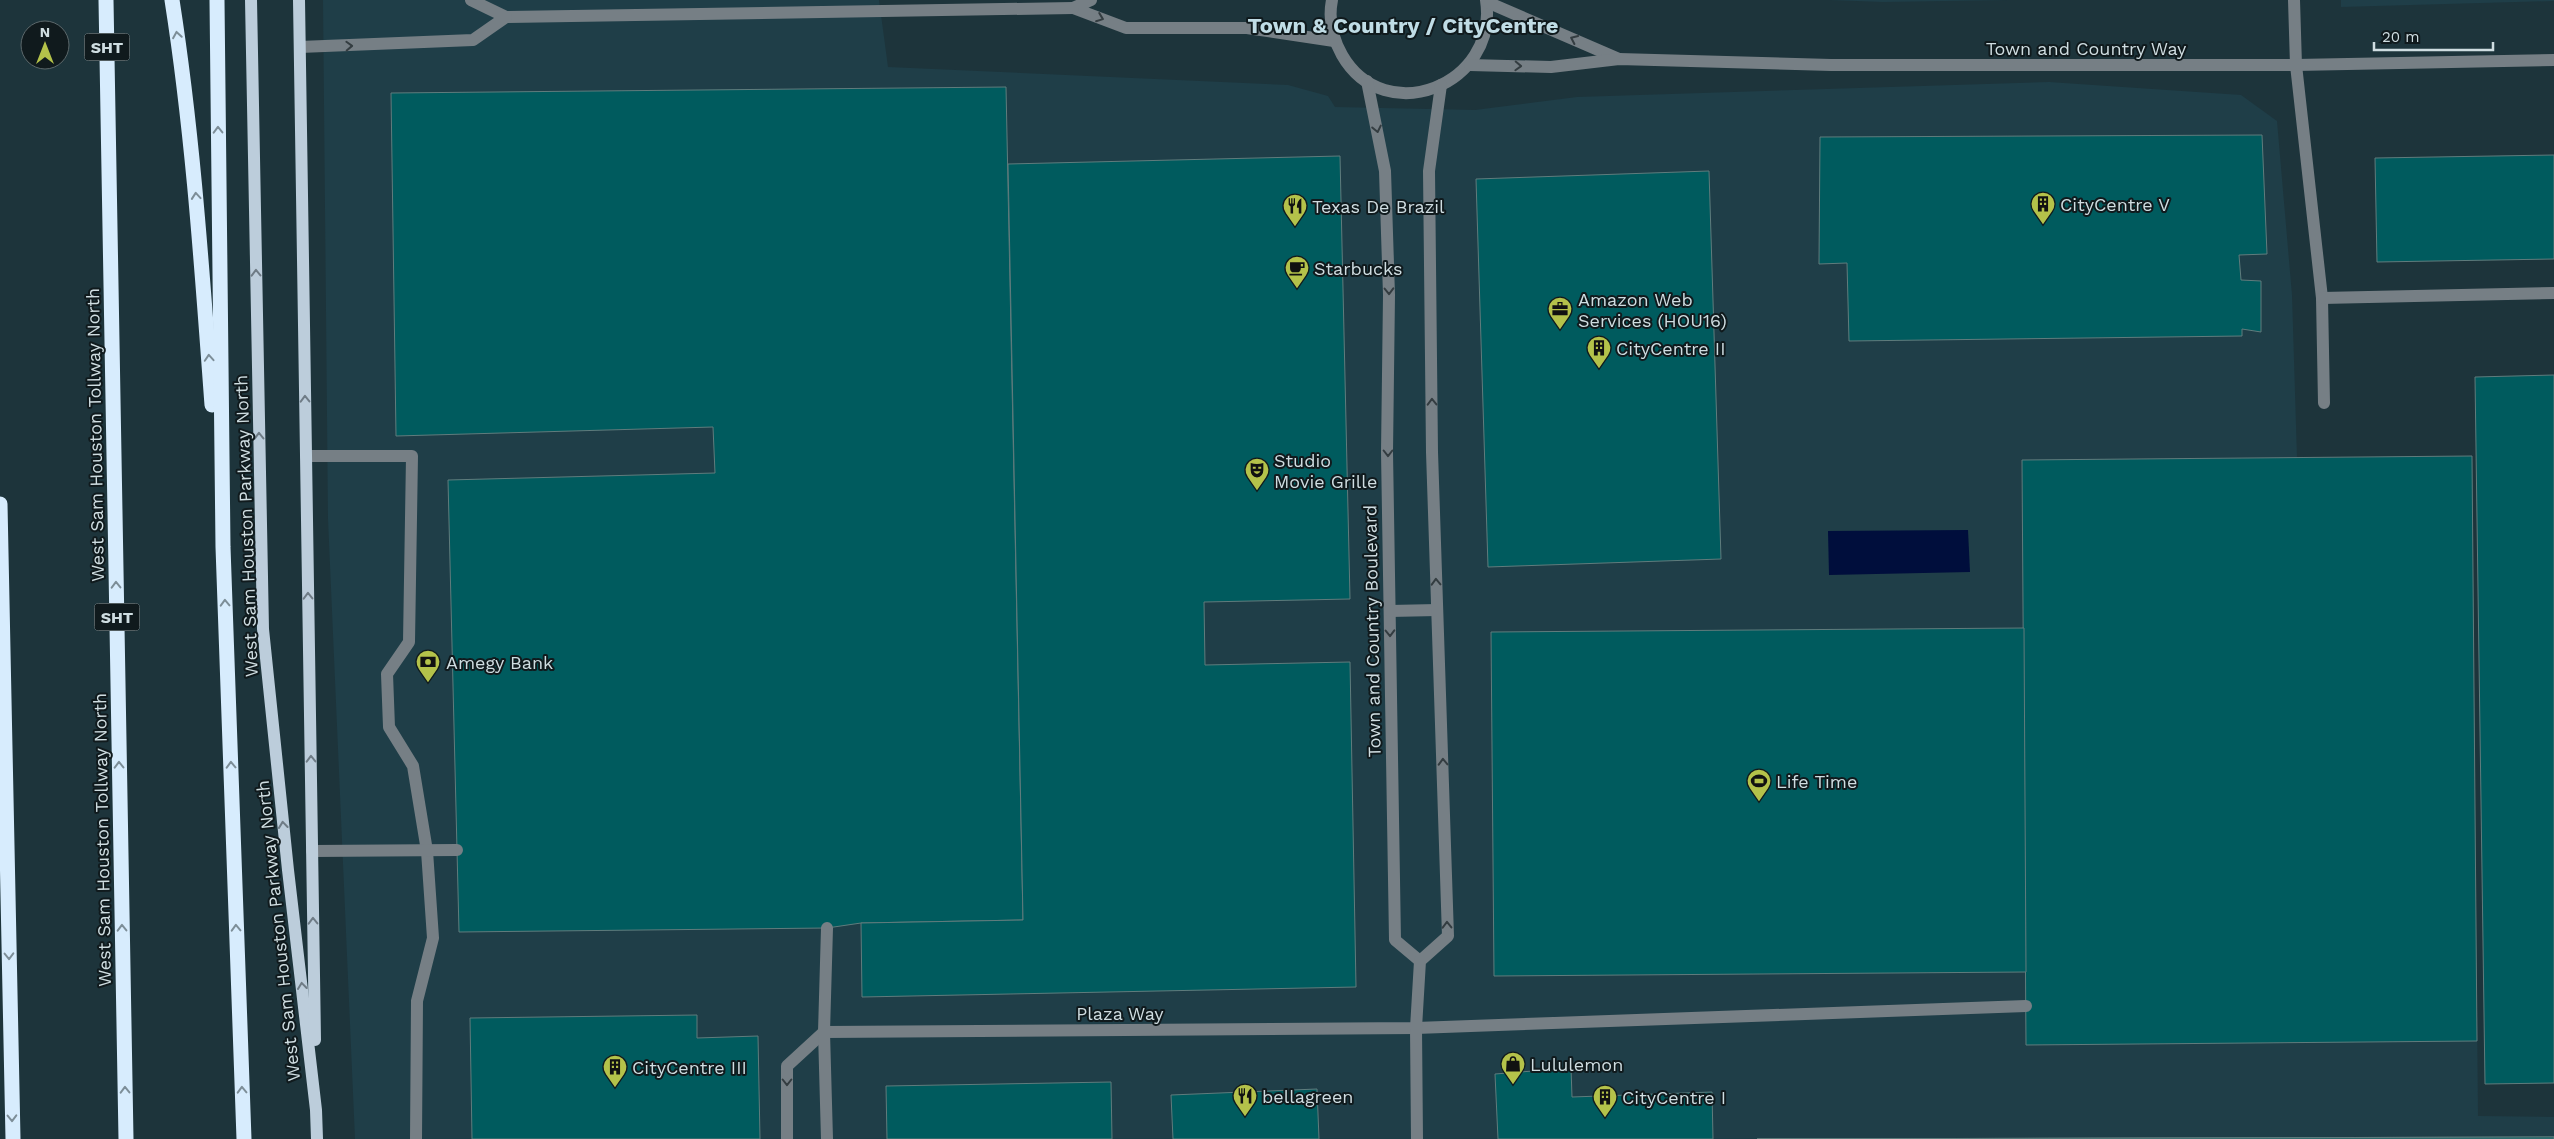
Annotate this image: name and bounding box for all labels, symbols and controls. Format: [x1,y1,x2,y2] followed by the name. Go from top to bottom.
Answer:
[1095,12,1104,22] one-way arrow
[1247,13,1559,38] district label: Town & Country / CityCentre
[20,20,70,70] north arrow
[2374,20,2493,52] scale bar
[40,24,50,40] text: N
[2382,28,2420,46] text: 20 m
[173,31,183,39] one-way arrow
[84,34,130,61] road number: SHT
[1570,34,1579,45] one-way arrow
[1986,38,2187,59] street label: Town and Country Way
[345,40,353,51] one-way arrow
[1515,61,1523,72] one-way arrow
[1371,125,1381,133] one-way arrow
[213,126,224,134] one-way arrow
[2030,191,2056,225] building icon: CityCentre V
[191,192,202,200] one-way arrow
[1282,193,1308,227] restaurant icon: Texas De Brazil
[2060,194,2170,215] place label: CityCentre V
[1312,196,1445,217] place label: Texas De Brazil
[1284,255,1310,289] cafe icon: Starbucks
[1314,258,1403,279] place label: Starbucks
[251,269,261,276] one-way arrow
[1384,287,1394,295] one-way arrow
[82,288,108,582] street label: West Sam Houston Tollway North
[1578,289,1727,331] place label: Amazon Web Services (HOU16)
[1547,296,1573,330] office icon: Amazon Web Services (HOU16)
[1586,335,1612,369] building icon: CityCentre II
[1616,338,1726,359] place label: CityCentre II
[203,354,214,362] one-way arrow
[230,374,262,678] street label: West Sam Houston Parkway North
[300,395,310,402] one-way arrow
[1427,398,1437,406] one-way arrow
[254,431,265,439] one-way arrow
[1274,450,1377,492] place label: Studio Movie Grille
[1383,450,1393,457] one-way arrow
[1244,457,1270,491] theatre icon: Studio Movie Grille
[1359,505,1385,757] street label: Town and Country Boulevard
[1431,578,1442,586] one-way arrow
[111,581,121,589] one-way arrow
[303,592,313,600] one-way arrow
[220,599,230,606] one-way arrow
[94,604,140,630] road number: SHT
[1385,630,1395,637] one-way arrow
[415,649,441,683] bank icon: Amegy Bank
[446,652,553,673] place label: Amegy Bank
[89,693,115,987] street label: West Sam Houston Tollway North
[306,754,316,762] one-way arrow
[1438,758,1448,766] one-way arrow
[114,761,124,769] one-way arrow
[225,761,236,769] one-way arrow
[1746,768,1772,802] sports icon: Life Time
[1776,771,1857,792] place label: Life Time
[252,779,304,1083] street label: West Sam Houston Parkway North
[278,820,289,828] one-way arrow
[308,917,318,924] one-way arrow
[1442,920,1453,928] one-way arrow
[117,924,127,932] one-way arrow
[231,924,242,932] one-way arrow
[4,952,14,960] one-way arrow
[297,982,308,990] one-way arrow
[1076,1003,1164,1024] street label: Plaza Way
[1500,1051,1526,1085] shop icon: Lululemon
[602,1054,628,1088] building icon: CityCentre III
[1530,1054,1623,1075] place label: Lululemon
[632,1057,747,1078] place label: CityCentre III
[782,1078,792,1086] one-way arrow
[1232,1083,1258,1117] restaurant icon: bellagreen
[1592,1084,1618,1118] building icon: CityCentre I
[120,1086,130,1094] one-way arrow
[237,1086,247,1094] one-way arrow
[1262,1086,1353,1107] place label: bellagreen
[1622,1087,1726,1108] place label: CityCentre I
[7,1114,18,1122] one-way arrow

